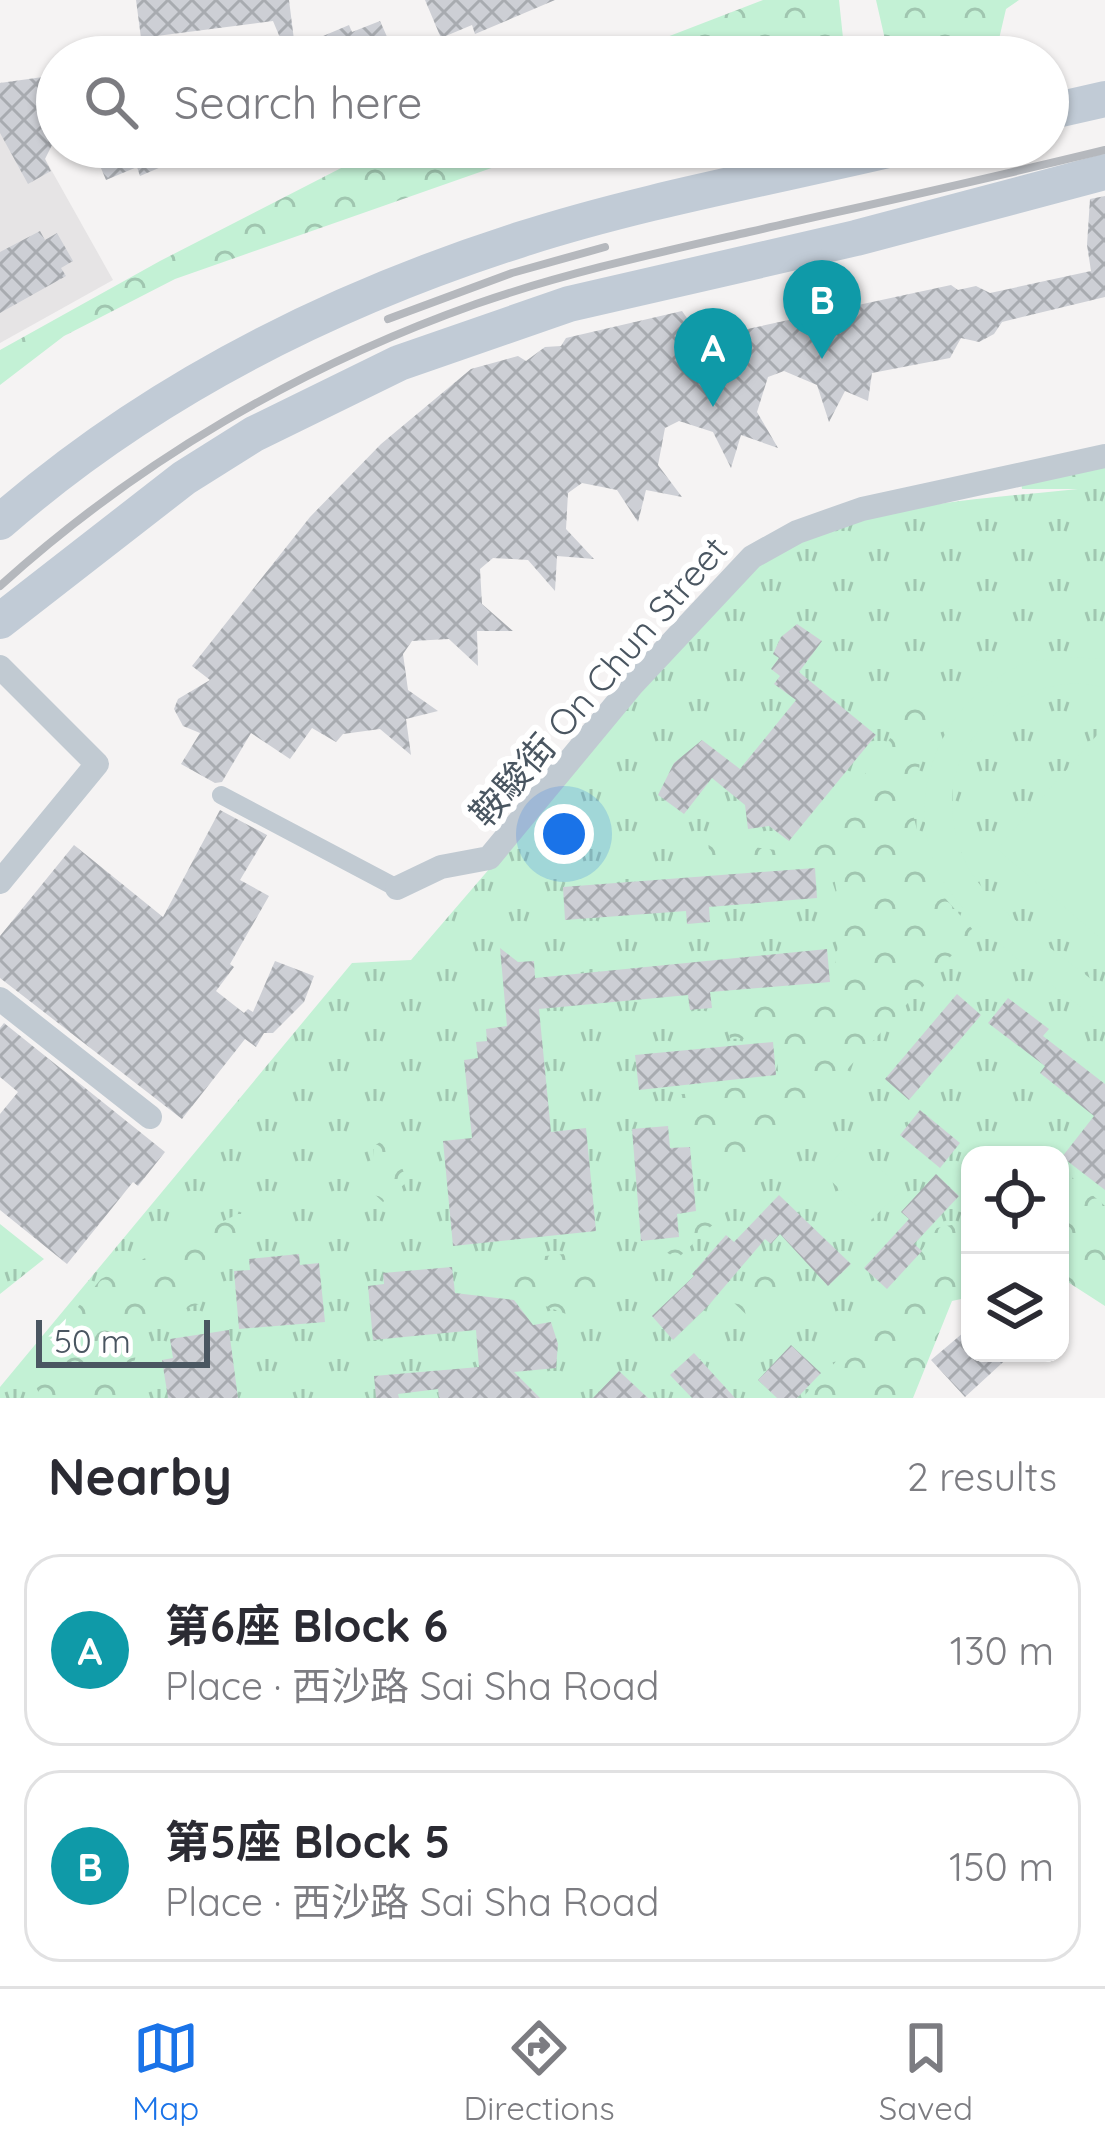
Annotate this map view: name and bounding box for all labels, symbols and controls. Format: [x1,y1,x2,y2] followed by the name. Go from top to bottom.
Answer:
[36,36,1069,168] search box
[78,69,144,135] icon: search
[174,74,422,130] text: Search here
[783,260,861,359] pin: B
[674,308,752,407] pin: A
[460,527,736,835] street label: 鞍駿街 On Chun Street
[534,804,594,864] your location
[961,1146,1069,1362] map controls
[961,1146,1069,1254] button: locate
[961,1254,1069,1362] button: layers
[36,1314,210,1367] scale bar
[54,1320,131,1361] text: 50 m
[48,1444,232,1508] text: Nearby
[907,1452,1057,1501] text: 2 results
[165,1597,448,1653] text: 第6座 Block 6
[78,1626,102,1675] text: A
[950,1626,1054,1675] text: 130 m
[165,1661,659,1710] text: Place · 西沙路 Sai Sha Road
[165,1813,450,1869] text: 第5座 Block 5
[77,1842,103,1891] text: B
[949,1842,1054,1891] text: 150 m
[165,1877,659,1926] text: Place · 西沙路 Sai Sha Road
[132,2015,199,2128] tab: Map
[463,2015,615,2128] tab: Directions
[879,2015,973,2128] tab: Saved

